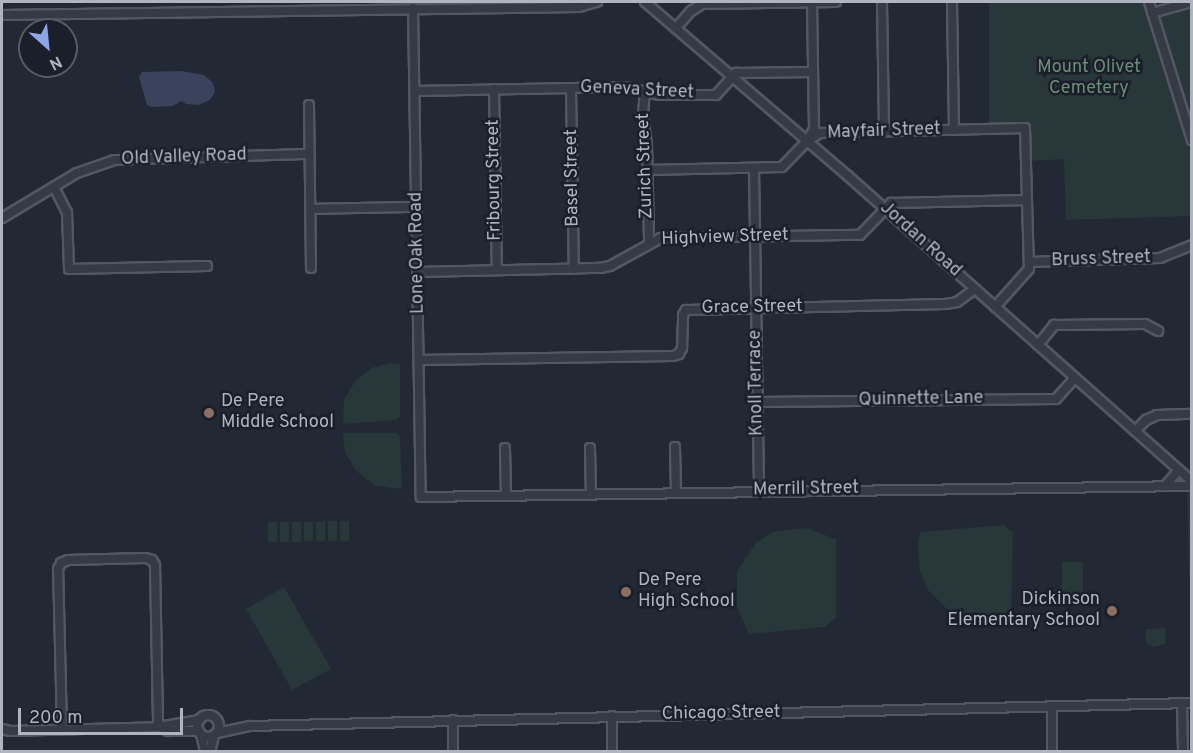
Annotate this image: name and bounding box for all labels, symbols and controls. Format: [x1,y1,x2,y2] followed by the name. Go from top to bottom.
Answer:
[18,18,78,78] north arrow
[46,51,65,74] text: N
[1037,58,1141,100] park label: Mount Olivet Cemetery
[579,77,695,105] street label: Geneva Street
[633,113,659,219] street label: Zurich Street
[483,119,507,241] street label: Fribourg Street
[827,119,941,145] street label: Mayfair Street
[561,129,585,227] street label: Basel Street
[120,145,248,171] street label: Old Valley Road
[406,192,430,314] street label: Lone Oak Road
[875,198,965,282] street label: Jordan Road
[661,225,789,251] street label: Highview Street
[1051,247,1151,273] street label: Bruss Street
[701,296,803,320] street label: Grace Street
[745,329,769,437] street label: Knoll Terrace
[858,388,984,412] street label: Quinnette Lane
[221,392,334,434] place label: De Pere Middle School
[202,406,216,420] marker: De Pere Middle School
[753,478,859,502] street label: Merrill Street
[638,571,735,614] place label: De Pere High School
[619,585,633,599] marker: De Pere High School
[947,590,1100,632] place label: Dickinson Elementary School
[1105,604,1119,618] marker: Dickinson Elementary School
[21,696,186,734] scale bar
[661,702,781,726] street label: Chicago Street
[29,707,82,730] text: 200 m

